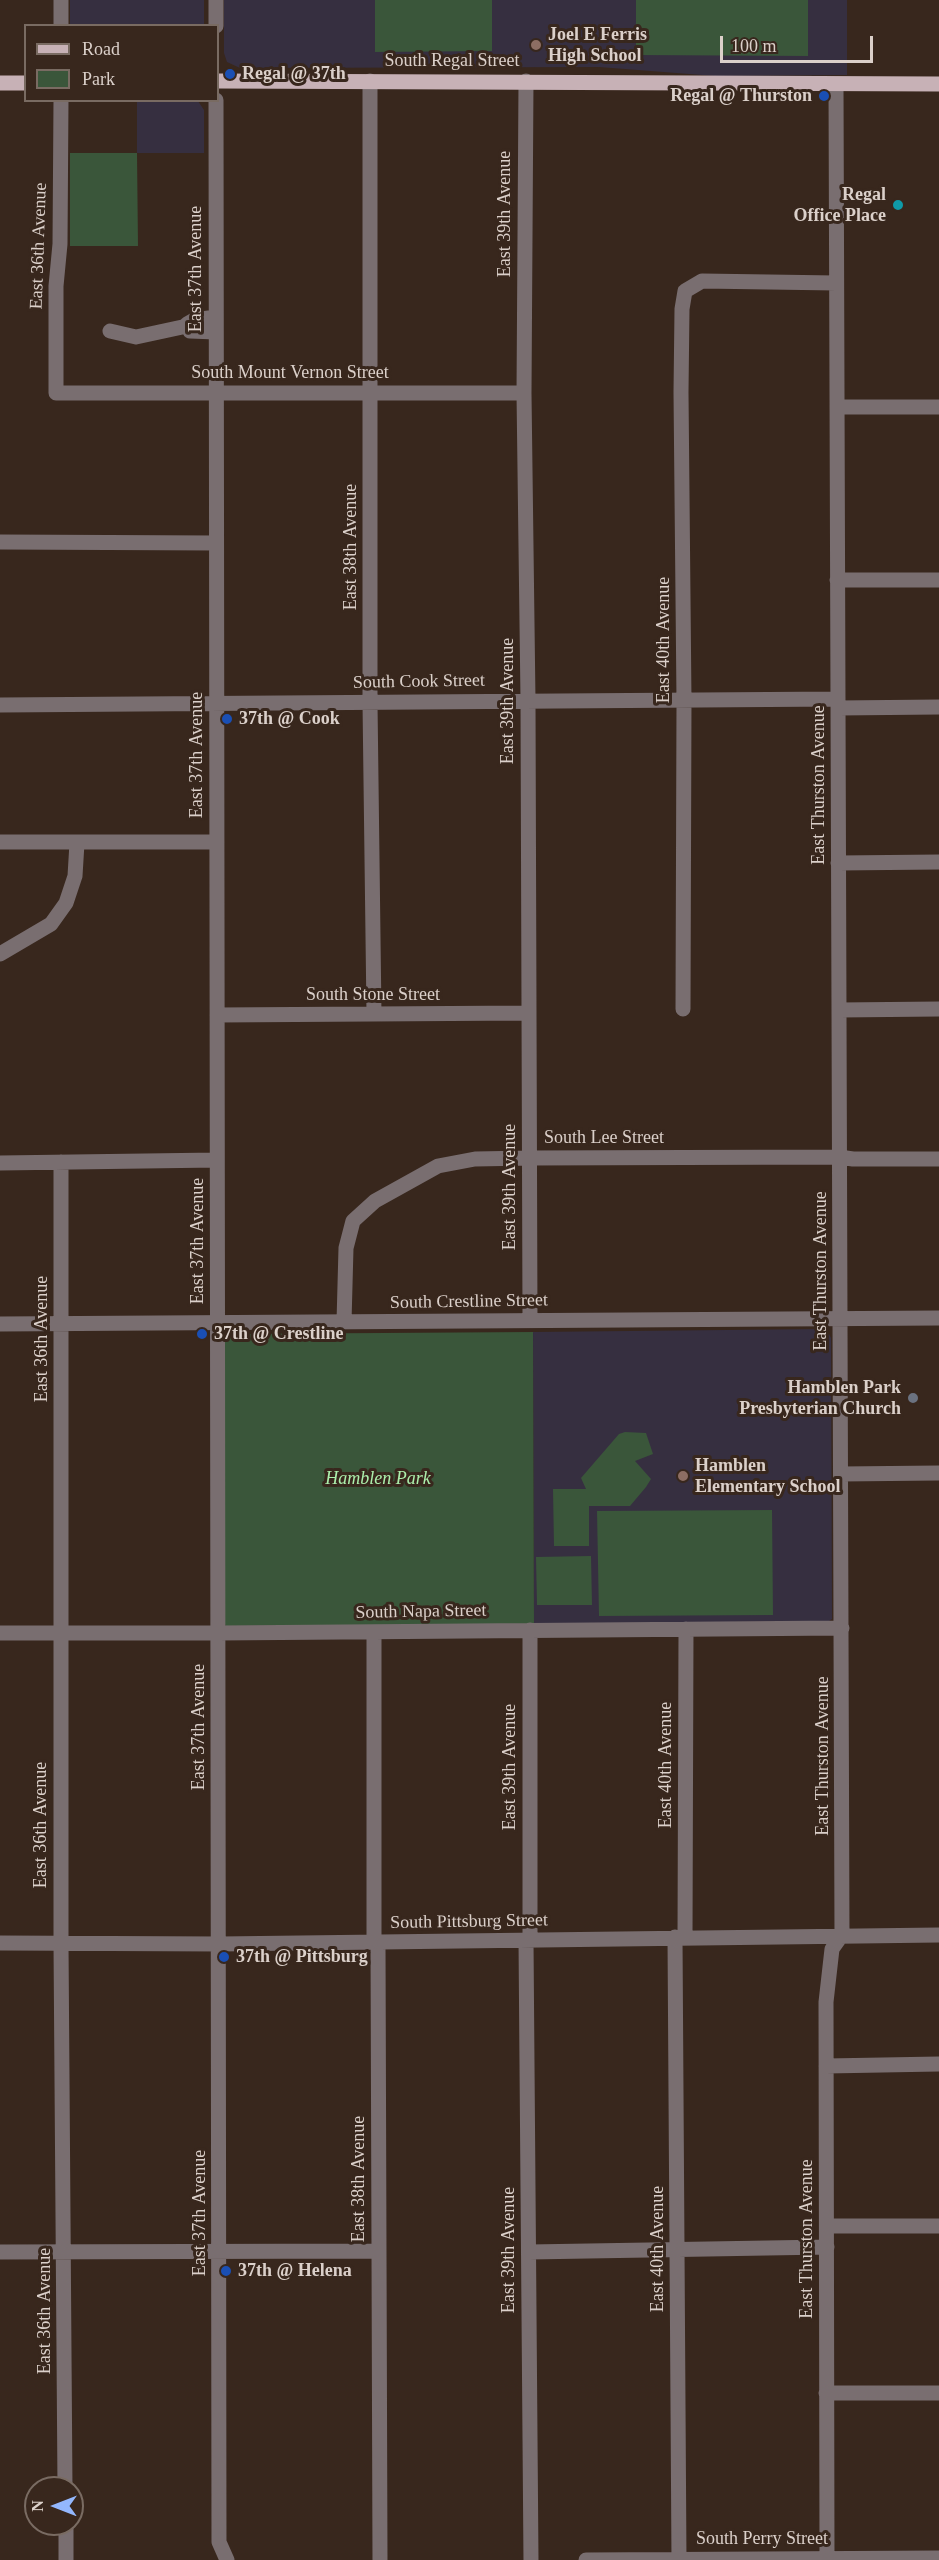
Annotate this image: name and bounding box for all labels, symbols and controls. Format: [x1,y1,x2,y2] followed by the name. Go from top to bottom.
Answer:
[24,24,219,102] legend
[548,24,647,66] place label: Joel E Ferris High School
[723,24,876,62] scale bar
[731,36,777,56] text: 100 m
[529,38,543,52] marker: Joel E Ferris High School
[82,39,120,59] text: Road
[385,50,519,72] street label: South Regal Street
[242,63,346,85] place label: Regal @ 37th
[223,67,237,81] marker: Regal @ 37th
[82,69,115,89] text: Park
[670,85,812,107] place label: Regal @ Thurston
[817,89,831,103] marker: Regal @ Thurston
[494,151,516,277] street label: East 39th Avenue
[26,182,52,310] street label: East 36th Avenue
[794,184,886,226] place label: Regal Office Place
[891,198,905,212] marker: Regal Office Place
[185,206,207,332] street label: East 37th Avenue
[191,362,389,384] street label: South Mount Vernon Street
[340,484,362,610] street label: East 38th Avenue
[653,577,675,703] street label: East 40th Avenue
[497,638,519,764] street label: East 39th Avenue
[353,670,485,694] street label: South Cook Street
[186,692,208,818] street label: East 37th Avenue
[808,705,830,865] street label: East Thurston Avenue
[239,708,340,730] place label: 37th @ Cook
[220,712,234,726] marker: 37th @ Cook
[306,984,440,1006] street label: South Stone Street
[499,1124,521,1250] street label: East 39th Avenue
[544,1127,664,1149] street label: South Lee Street
[187,1178,209,1304] street label: East 37th Avenue
[810,1191,832,1351] street label: East Thurston Avenue
[31,1276,53,1402] street label: East 36th Avenue
[390,1290,548,1314] street label: South Crestline Street
[214,1323,343,1345] place label: 37th @ Crestline
[195,1327,209,1341] marker: 37th @ Crestline
[739,1377,901,1420] place label: Hamblen Park Presbyterian Church
[906,1391,920,1405] marker: Hamblen Park Presbyterian Church
[695,1455,840,1498] place label: Hamblen Elementary School
[325,1468,431,1490] park label: Hamblen Park
[676,1469,690,1483] marker: Hamblen Elementary School
[355,1600,487,1624] street label: South Napa Street
[188,1664,210,1790] street label: East 37th Avenue
[812,1676,834,1836] street label: East Thurston Avenue
[655,1702,677,1828] street label: East 40th Avenue
[499,1704,521,1830] street label: East 39th Avenue
[30,1762,52,1888] street label: East 36th Avenue
[390,1910,548,1934] street label: South Pittsburg Street
[236,1946,368,1968] place label: 37th @ Pittsburg
[217,1950,231,1964] marker: 37th @ Pittsburg
[348,2116,370,2242] street label: East 38th Avenue
[189,2150,211,2276] street label: East 37th Avenue
[796,2159,818,2319] street label: East Thurston Avenue
[647,2186,669,2312] street label: East 40th Avenue
[498,2187,520,2313] street label: East 39th Avenue
[34,2248,56,2374] street label: East 36th Avenue
[238,2260,352,2282] place label: 37th @ Helena
[219,2264,233,2278] marker: 37th @ Helena
[24,2476,84,2536] north arrow
[29,2500,46,2512] text: N
[696,2528,828,2550] street label: South Perry Street

